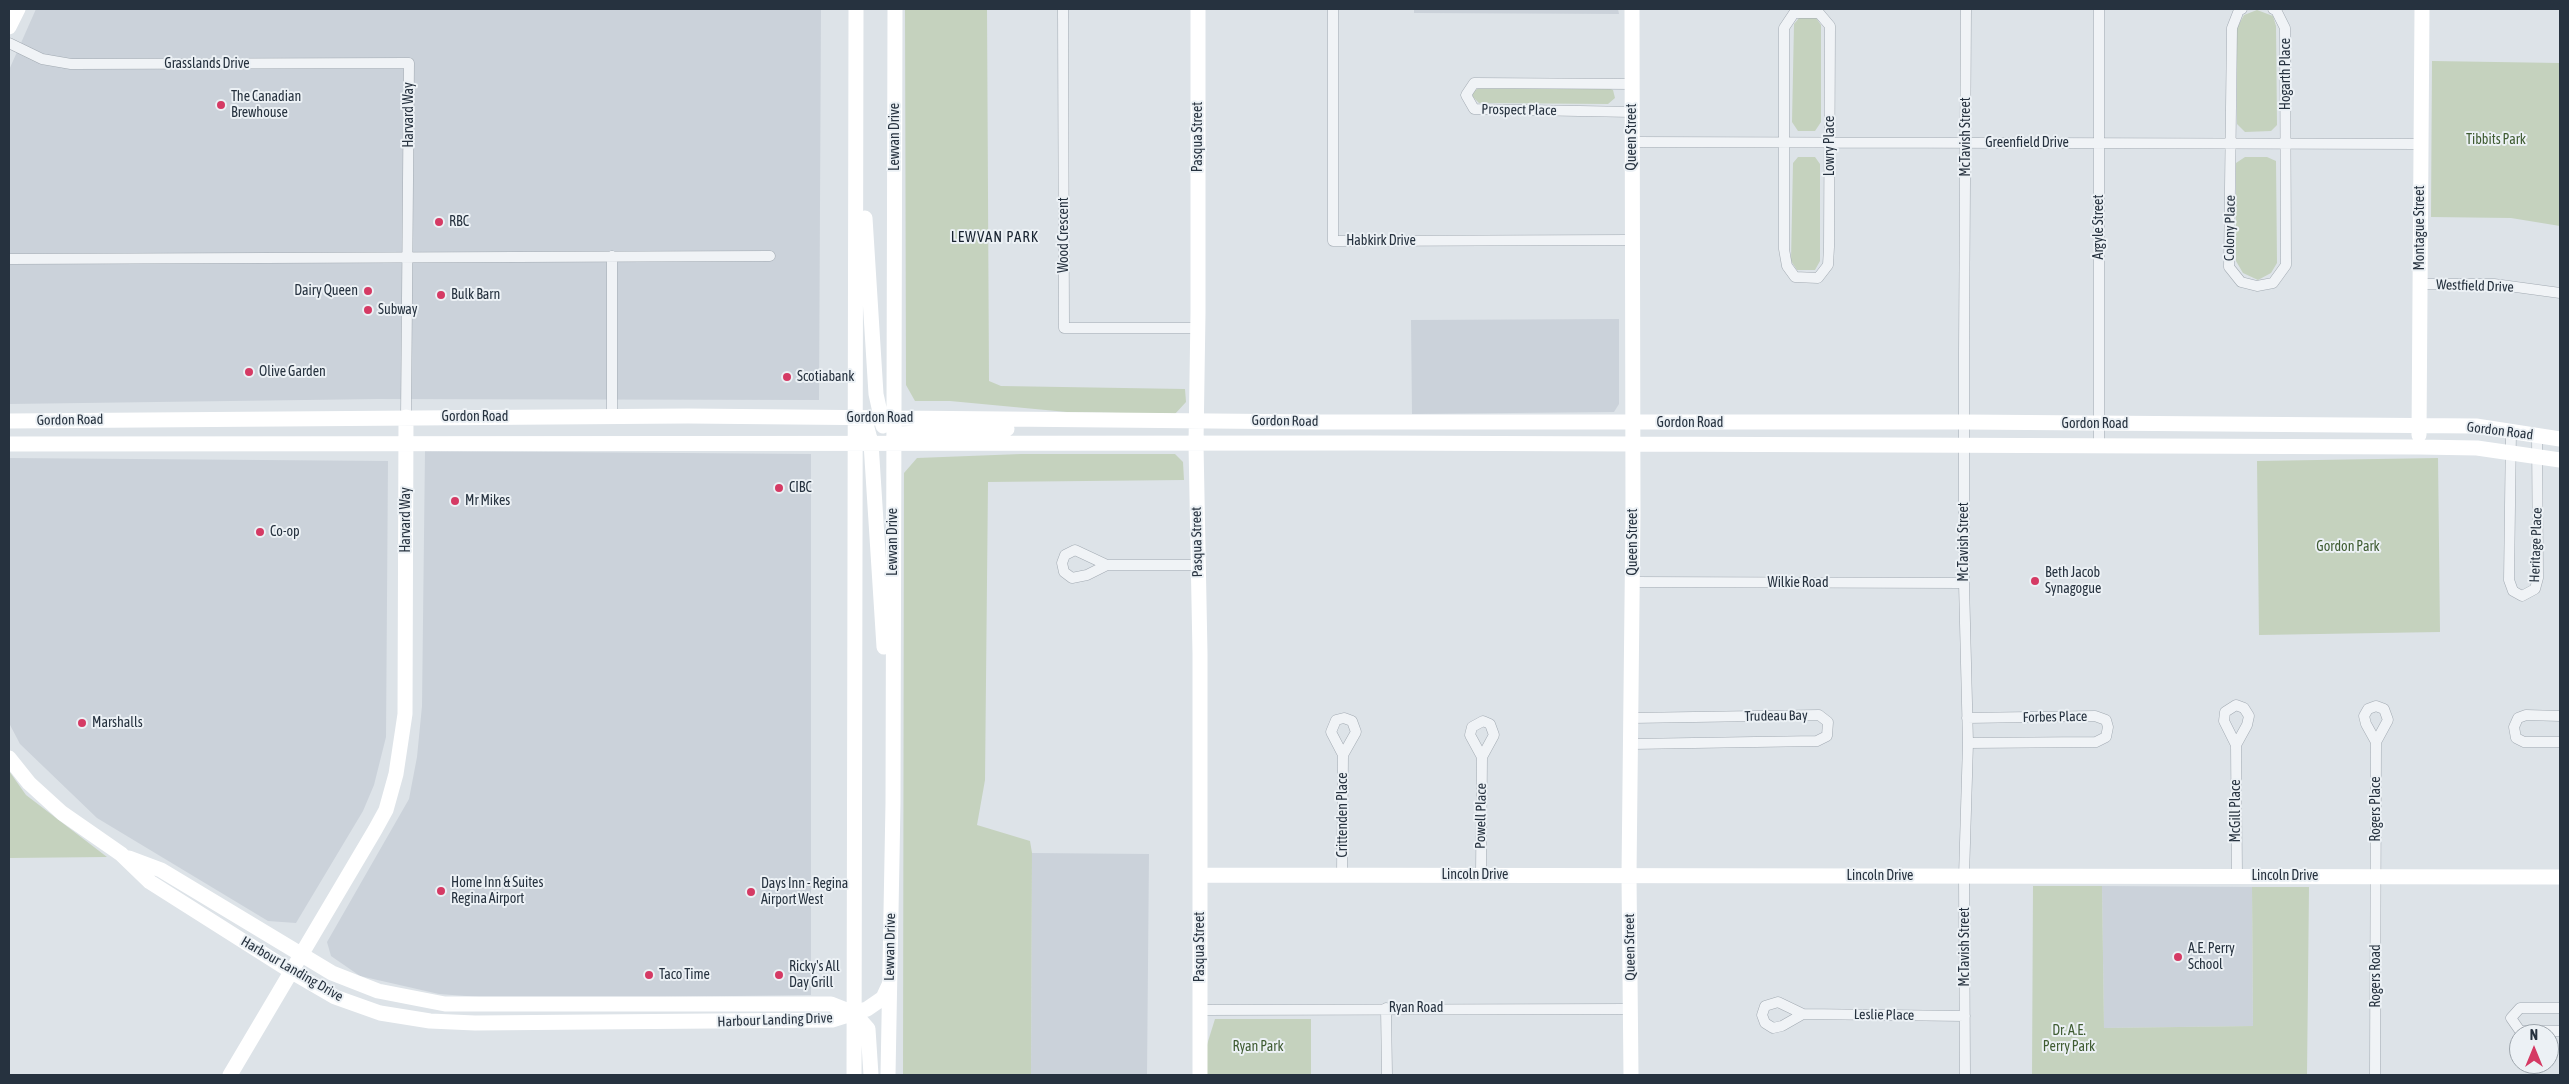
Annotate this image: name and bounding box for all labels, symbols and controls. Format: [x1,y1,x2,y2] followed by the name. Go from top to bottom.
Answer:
[2278,38,2294,110] street label: Hogarth Place
[164,56,250,72] street label: Grasslands Drive
[401,82,417,148] street label: Harvard Way
[231,89,301,121] place label: The Canadian Brewhouse
[1958,97,1974,177] street label: McTavish Street
[215,99,227,111] marker: The Canadian Brewhouse
[1481,101,1557,119] street label: Prospect Place
[1190,102,1206,172] street label: Pasqua Street
[887,103,903,171] street label: Lewvan Drive
[1624,103,1640,171] street label: Queen Street
[1822,116,1838,176] street label: Lowry Place
[2466,132,2526,148] park label: Tibbits Park
[1985,135,2069,151] street label: Greenfield Drive
[2412,185,2428,271] street label: Montague Street
[2091,195,2107,259] street label: Argyle Street
[2221,195,2239,261] street label: Colony Place
[1056,197,1072,273] street label: Wood Crescent
[449,214,469,230] place label: RBC
[433,216,445,228] marker: RBC
[949,228,1041,246] district label: LEWVAN PARK
[1346,233,1416,249] street label: Habkirk Drive
[2436,276,2514,296] street label: Westfield Drive
[294,283,358,299] place label: Dairy Queen
[362,285,374,297] marker: Dairy Queen
[451,287,500,303] place label: Bulk Barn
[435,289,447,301] marker: Bulk Barn
[378,302,418,318] place label: Subway
[362,304,374,316] marker: Subway
[259,364,326,380] place label: Olive Garden
[243,366,255,378] marker: Olive Garden
[797,369,854,385] place label: Scotiabank
[781,371,793,383] marker: Scotiabank
[442,409,508,425] street label: Gordon Road
[847,410,913,426] street label: Gordon Road
[36,411,104,429] street label: Gordon Road
[1251,412,1319,430] street label: Gordon Road
[1657,415,1723,431] street label: Gordon Road
[2062,416,2128,432] street label: Gordon Road
[2466,419,2534,443] street label: Gordon Road
[789,480,812,496] place label: CIBC
[773,482,785,494] marker: CIBC
[398,487,414,553] street label: Harvard Way
[465,493,510,509] place label: Mr Mikes
[449,495,461,507] marker: Mr Mikes
[1956,502,1972,582] street label: McTavish Street
[1188,507,1206,577] street label: Pasqua Street
[2526,507,2546,583] street label: Heritage Place
[885,508,901,576] street label: Lewvan Drive
[1625,508,1641,576] street label: Queen Street
[270,524,300,540] place label: Co-op
[254,526,266,538] marker: Co-op
[2316,539,2380,555] park label: Gordon Park
[2045,565,2101,598] place label: Beth Jacob Synagogue
[1767,575,1829,591] street label: Wilkie Road
[2029,575,2041,587] marker: Beth Jacob Synagogue
[1744,707,1808,725] street label: Trudeau Bay
[2023,708,2087,726] street label: Forbes Place
[92,715,143,731] place label: Marshalls
[76,717,88,729] marker: Marshalls
[1335,772,1351,858] street label: Crittenden Place
[2368,776,2384,842] street label: Rogers Place
[2228,779,2244,843] street label: McGill Place
[1472,783,1490,849] street label: Powell Place
[1442,867,1508,883] street label: Lincoln Drive
[1847,868,1913,884] street label: Lincoln Drive
[2252,868,2318,884] street label: Lincoln Drive
[451,875,543,908] place label: Home Inn & Suites Regina Airport
[761,876,848,909] place label: Days Inn - Regina Airport West
[435,885,447,897] marker: Home Inn & Suites Regina Airport
[745,886,757,898] marker: Days Inn - Regina Airport West
[1957,907,1973,987] street label: McTavish Street
[1192,912,1208,982] street label: Pasqua Street
[881,913,899,981] street label: Lewvan Drive
[1621,913,1639,981] street label: Queen Street
[238,933,346,1005] street label: Harbour Landing Drive
[2188,941,2235,974] place label: A.E. Perry School
[2368,944,2384,1008] street label: Rogers Road
[2172,951,2184,963] marker: A.E. Perry School
[789,959,840,992] place label: Ricky's All Day Grill
[659,967,710,983] place label: Taco Time
[643,969,655,981] marker: Taco Time
[773,969,785,981] marker: Ricky's All Day Grill
[1389,1000,1443,1016] street label: Ryan Road
[1854,1006,1914,1024] street label: Leslie Place
[717,1010,833,1030] street label: Harbour Landing Drive
[2043,1023,2095,1056] park label: Dr. A.E. Perry Park
[2509,1024,2559,1074] north arrow
[2530,1027,2538,1043] text: N
[1232,1039,1284,1055] park label: Ryan Park

